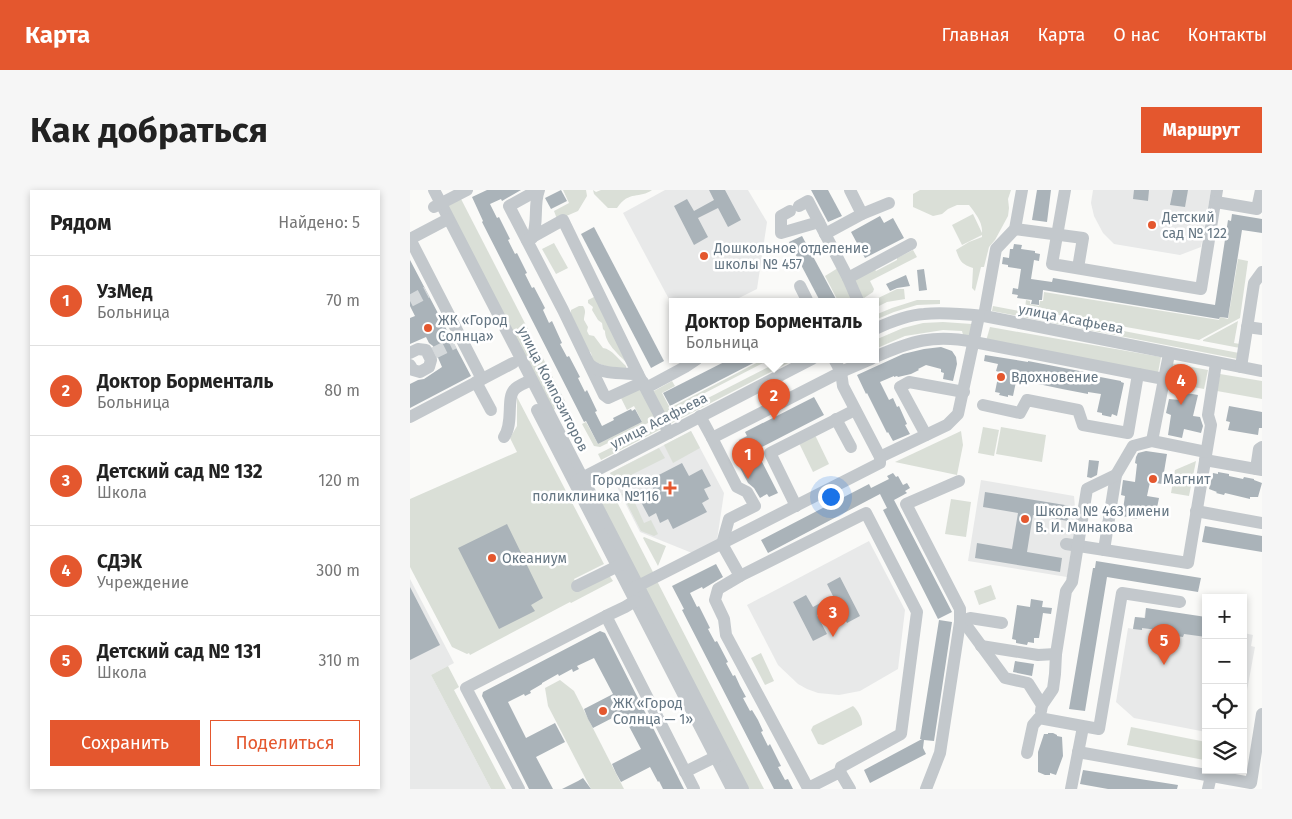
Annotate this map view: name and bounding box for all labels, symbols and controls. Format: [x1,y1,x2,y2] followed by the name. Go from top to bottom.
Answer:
[25,21,90,49] text: Карта
[942,24,1010,46] text: Главная
[1038,24,1085,46] text: Карта
[1113,24,1160,46] text: О нас
[1188,24,1267,46] text: Контакты
[1141,107,1262,153] button: Маршрут
[30,109,268,151] text: Как добраться
[1161,209,1227,242] place label: Детский сад № 122
[50,210,111,236] text: Рядом
[278,213,360,232] text: Найдено: 5
[1146,219,1158,231] marker: Детский сад № 122
[713,240,869,273] place label: Дошкольное отделение школы № 457
[698,250,710,262] marker: Дошкольное отделение школы № 457
[97,280,152,303] text: УзМед
[62,291,70,310] text: 1
[326,291,360,310] text: 70 m
[669,298,879,363] popup
[1017,300,1125,338] street label: улица Асафьева
[97,303,170,322] text: Больница
[686,310,862,333] text: Доктор Борменталь
[438,312,508,345] place label: ЖК «Город Солнца»
[422,322,434,334] marker: ЖК «Город Солнца»
[514,324,592,455] street label: улица Композиторов
[686,333,759,352] text: Больница
[1165,364,1197,405] pin: 4
[1011,369,1098,386] place label: Вдохновение
[97,370,273,393] text: Доктор Борменталь
[995,371,1007,383] marker: Вдохновение
[758,379,790,420] pin: 2
[62,381,70,400] text: 2
[324,381,360,400] text: 80 m
[608,389,710,453] street label: улица Асафьева
[97,393,170,412] text: Больница
[732,438,764,479] pin: 1
[97,460,263,483] text: Детский сад № 132
[62,471,70,490] text: 3
[318,471,360,490] text: 120 m
[1163,471,1211,488] place label: Магнит
[532,472,659,505] place label: Городская поликлиника №116
[1147,473,1159,485] marker: Магнит
[663,481,677,495] marker: Городская поликлиника №116
[97,483,147,502] text: Школа
[818,484,844,510] your location
[1035,503,1170,536] place label: Школа № 463 имени В. И. Минакова
[1019,513,1031,525] marker: Школа № 463 имени В. И. Минакова
[97,550,142,573] text: СДЭК
[502,550,567,567] place label: Океаниум
[486,552,498,564] marker: Океаниум
[61,561,71,580] text: 4
[316,561,360,580] text: 300 m
[97,573,189,592] text: Учреждение
[1202,594,1247,774] map controls
[1202,594,1247,639] button: +
[817,596,849,637] pin: 3
[1148,624,1180,665] pin: 5
[1202,639,1247,684] button: −
[97,640,261,663] text: Детский сад № 131
[62,651,70,670] text: 5
[319,651,360,670] text: 310 m
[97,663,147,682] text: Школа
[1202,684,1247,729] button: locate
[613,695,693,728] place label: ЖК «Город Солнца — 1»
[597,705,609,717] marker: ЖК «Город Солнца — 1»
[50,720,200,766] button: Сохранить
[210,720,360,766] button: Поделиться
[1202,729,1247,774] button: layers

